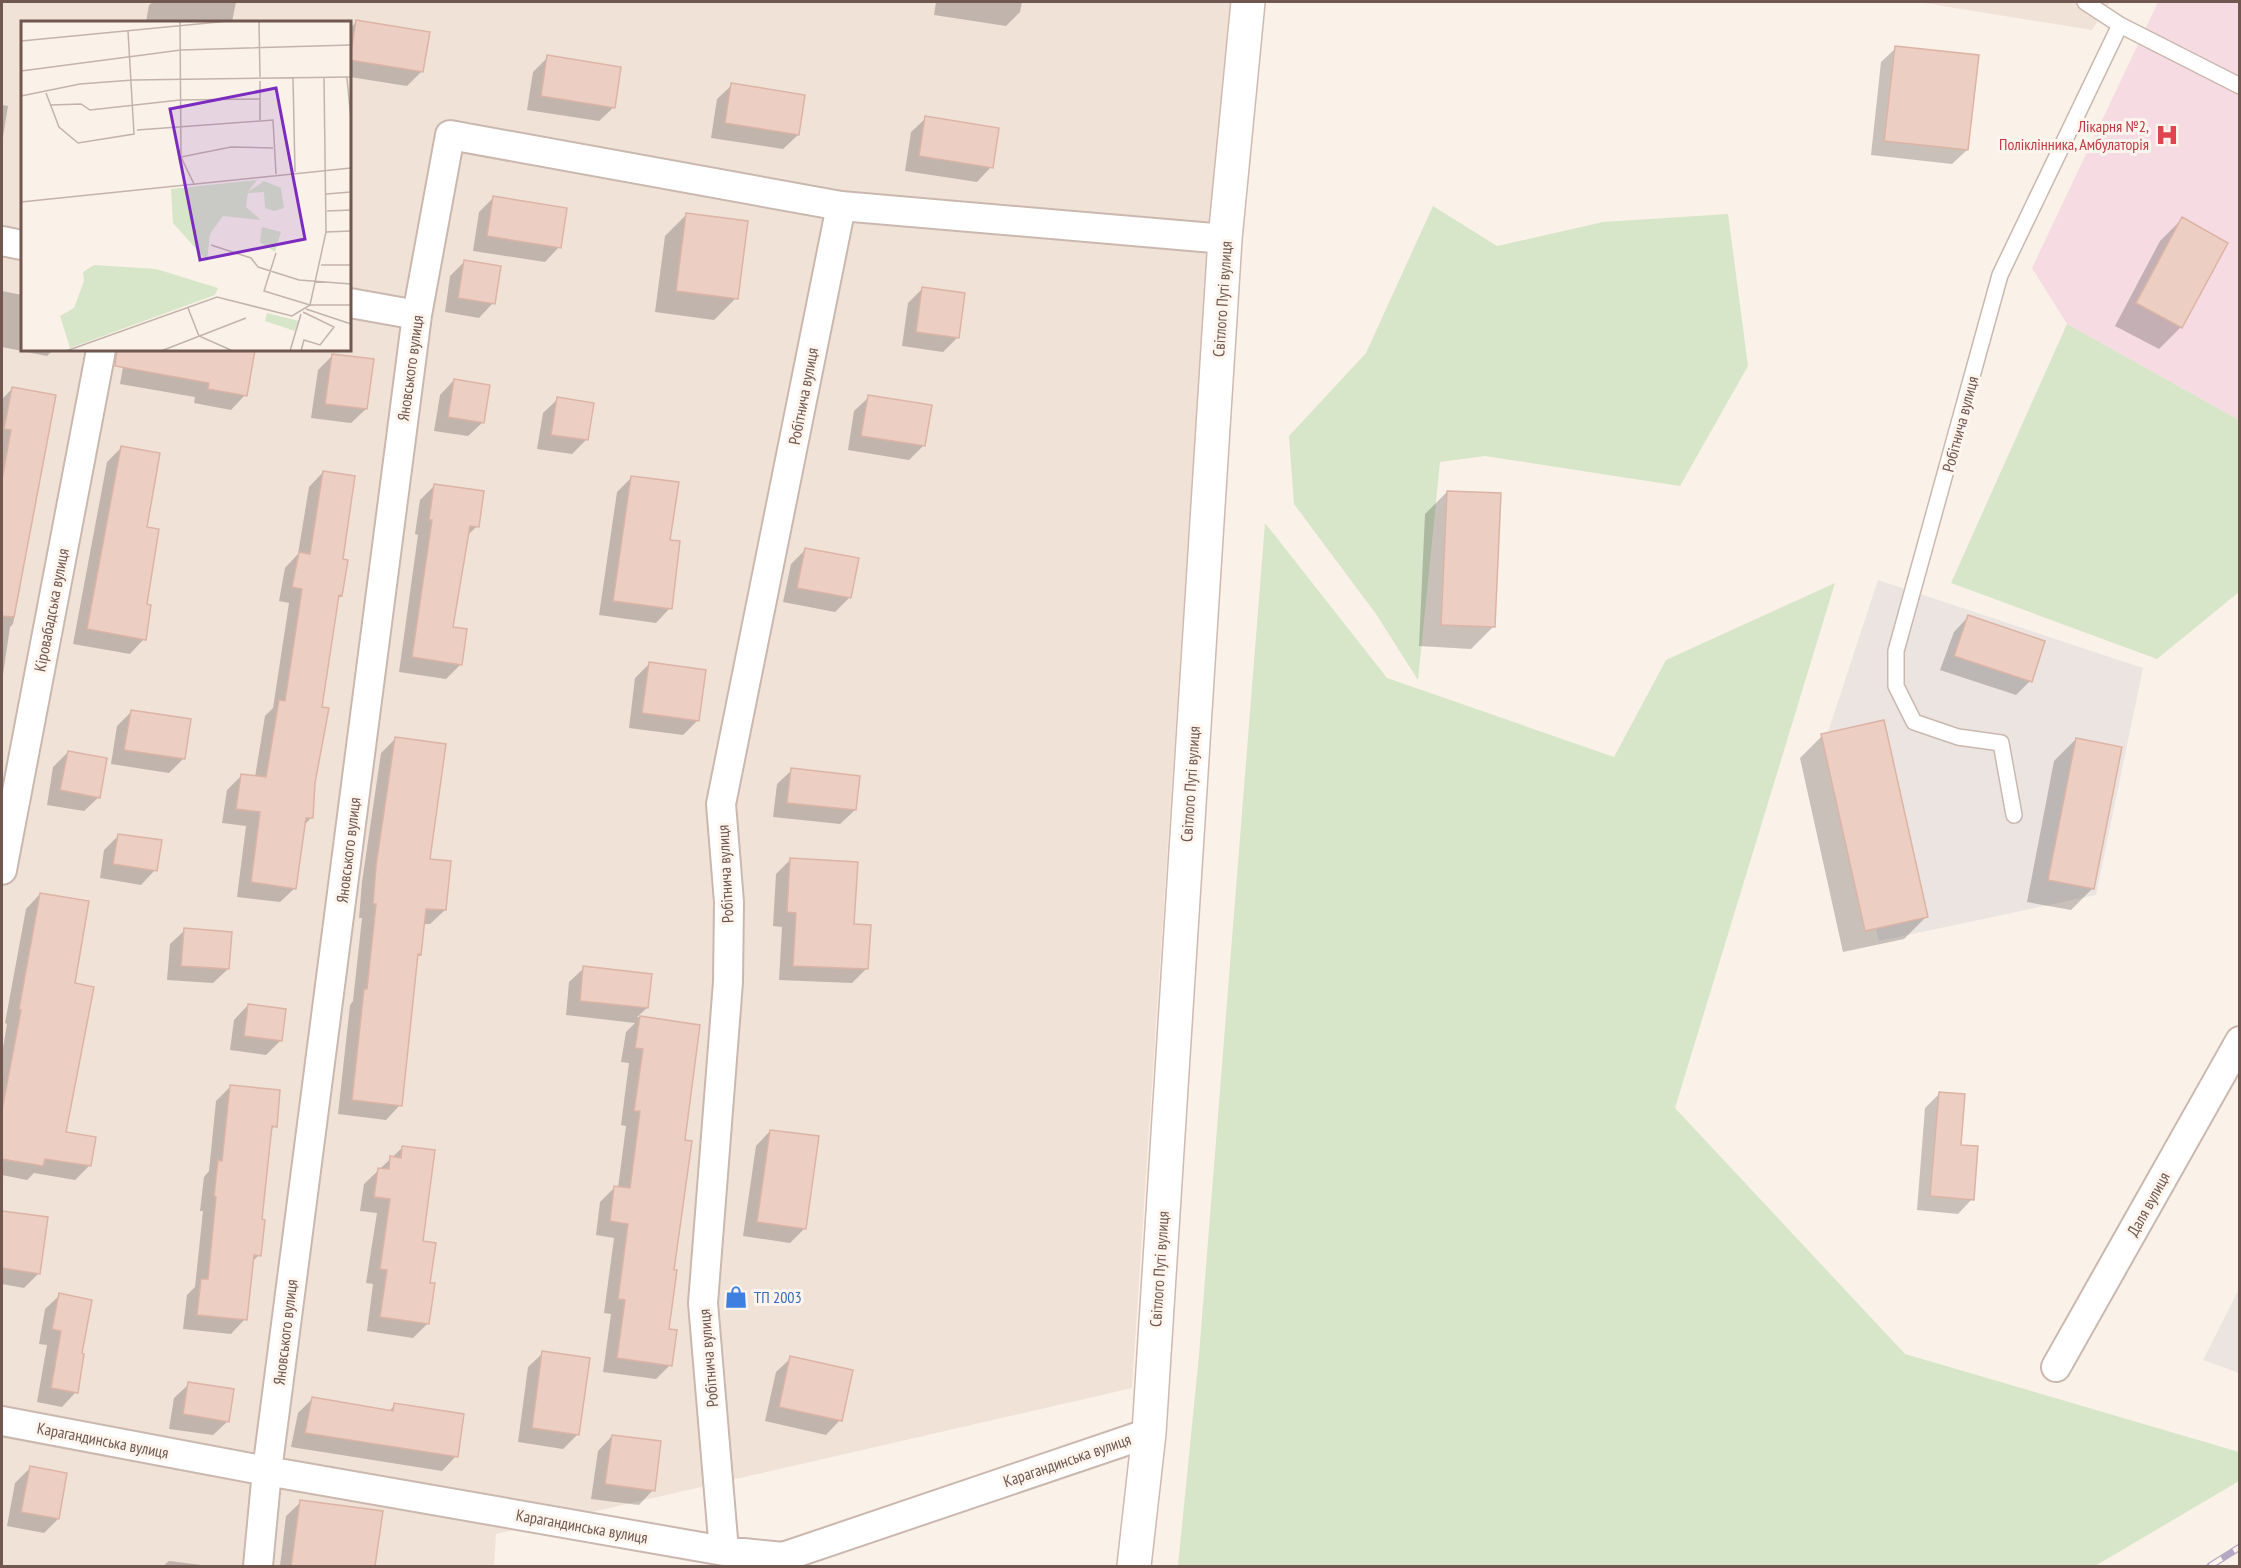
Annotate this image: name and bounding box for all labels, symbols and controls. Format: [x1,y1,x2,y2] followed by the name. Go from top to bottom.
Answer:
[21,21,351,351] inset map
[1999,116,2149,154] place label: Лікарня №2, Поліклінника, Амбулаторія
[2154,122,2180,148] hospital icon: Лікарня №2, Поліклінника, Амбулаторія
[1208,240,1236,358] street label: Світлого Путі вулиця
[393,314,427,422] street label: Яновського вулиця
[784,346,822,446] street label: Робітнича вулиця
[1938,374,1982,474] street label: Робітнича вулиця
[29,547,73,673] street label: Кіровабадська вулиця
[1176,725,1204,843] street label: Світлого Путі вулиця
[332,796,364,904] street label: Яновського вулиця
[712,824,738,924] street label: Робітнича вулиця
[2122,1168,2174,1240] street label: Даля вулиця
[1145,1210,1173,1328] street label: Світлого Путі вулиця
[269,1278,301,1386] street label: Яновського вулиця
[723,1284,749,1310] shop icon: ТП 2003
[754,1287,802,1307] place label: ТП 2003
[694,1308,722,1408] street label: Робітнича вулиця
[36,1417,170,1463] street label: Карагандинська вулиця
[1001,1429,1133,1491] street label: Карагандинська вулиця
[515,1505,649,1547] street label: Карагандинська вулиця

